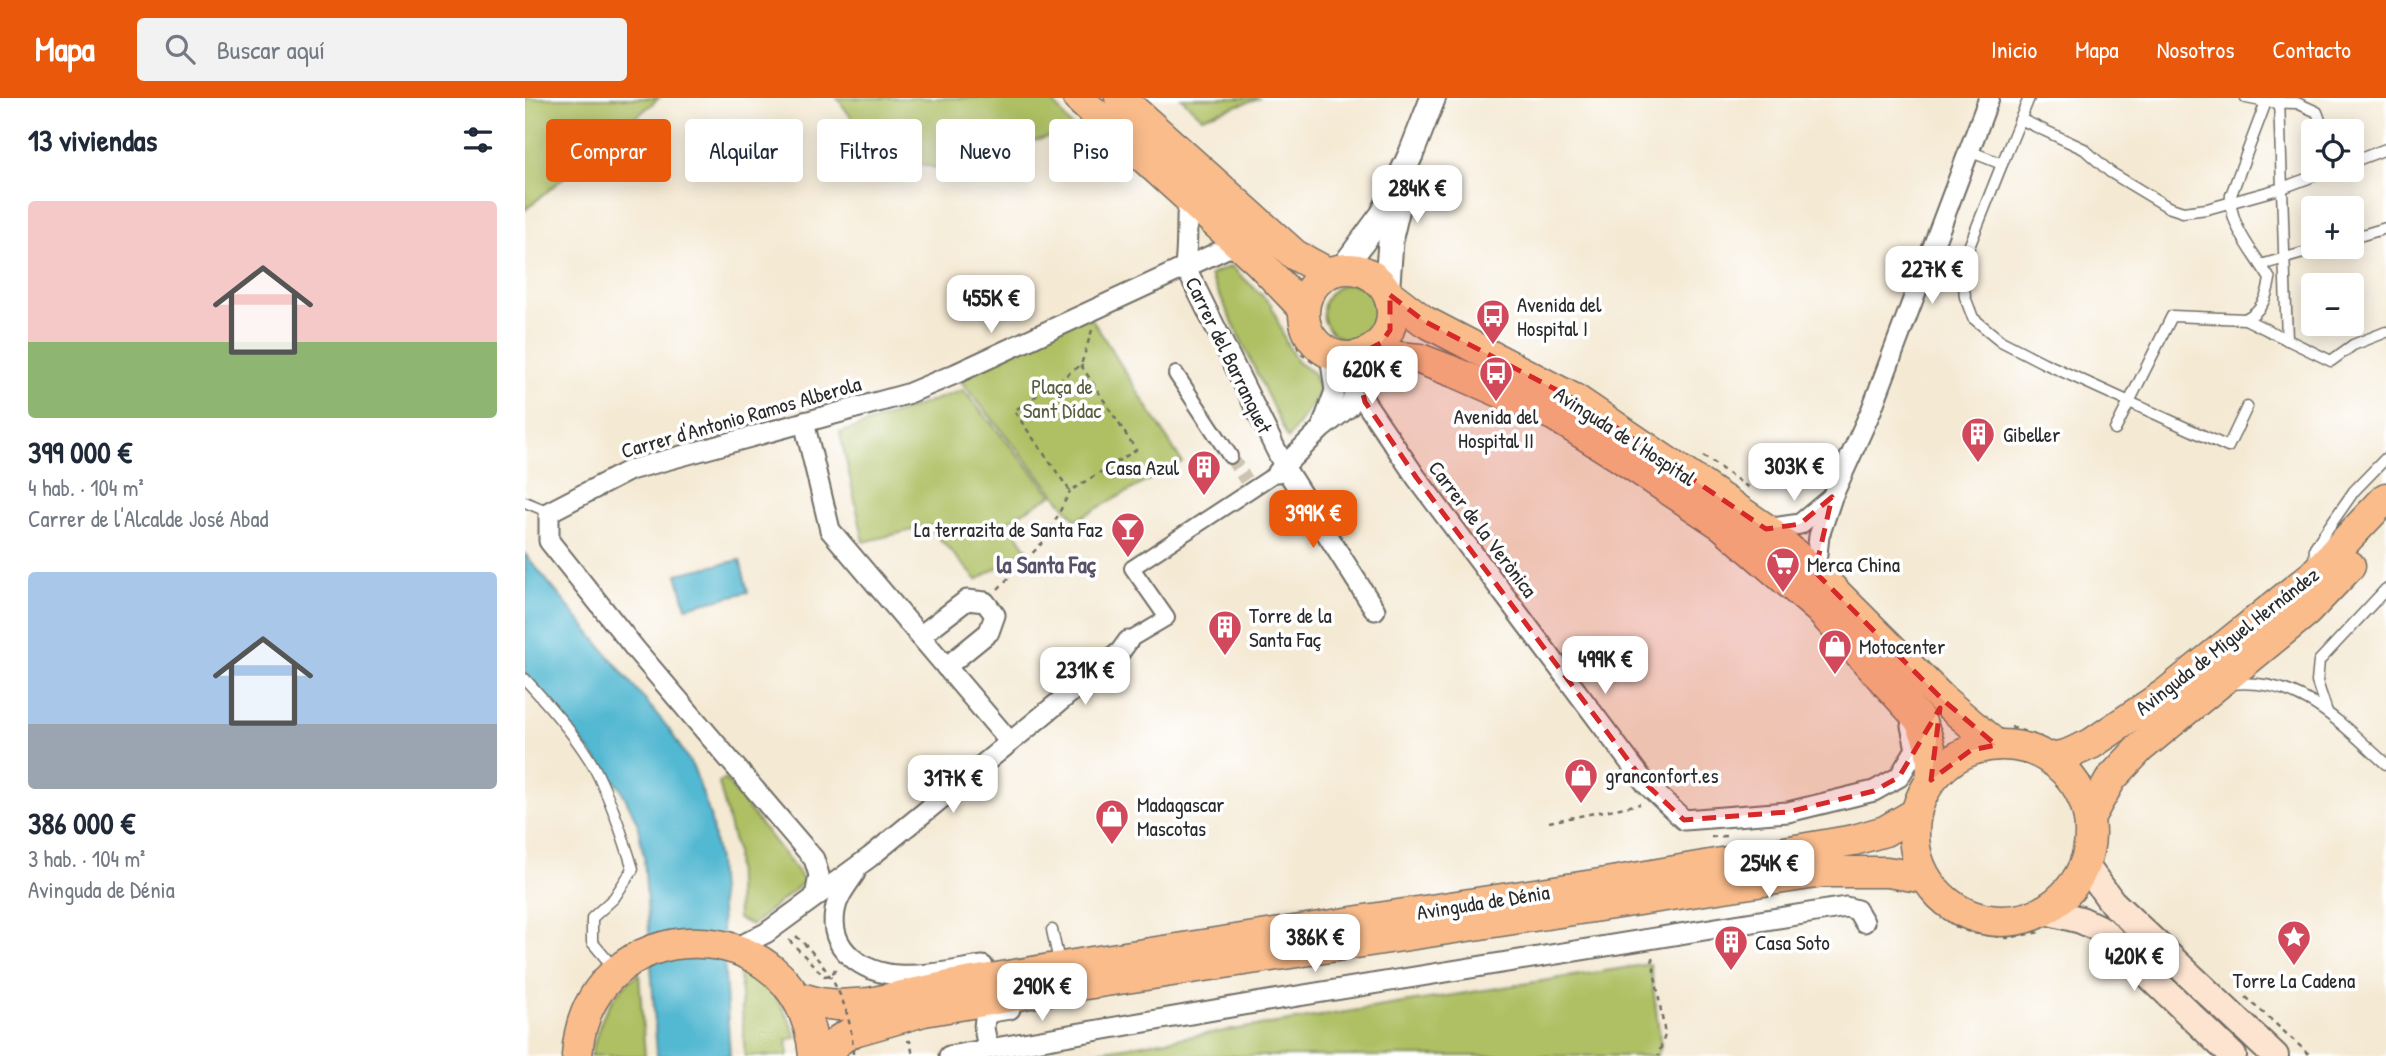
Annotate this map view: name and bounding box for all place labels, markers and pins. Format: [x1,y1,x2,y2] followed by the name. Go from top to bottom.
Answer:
[1360,166,1474,225] pin: 284K €
[1875,246,1989,306] pin: 227K €
[934,275,1048,335] pin: 455K €
[1517,290,1602,343] place label: Avenida del Hospital I
[1474,297,1512,346] bus stop icon: Avenida del Hospital I
[1315,346,1429,406] pin: 620K €
[1477,354,1515,403] bus stop icon: Avenida del Hospital II
[1454,402,1539,455] place label: Avenida del Hospital II
[1959,415,1997,464] building icon: Gibeller
[2003,420,2060,449] place label: Gibeller
[1737,444,1851,503] pin: 303K €
[1185,448,1223,497] building icon: Casa Azul
[1105,453,1179,482] place label: Casa Azul
[1256,490,1370,550] pin: 399K €
[1109,510,1147,559] bar icon: La terrazita de Santa Faz
[914,515,1103,544] place label: La terrazita de Santa Faz
[1764,545,1802,594] supermarket icon: Merca China
[1807,550,1900,579] place label: Merca China
[1249,601,1332,654] place label: Torre de la Santa Faç
[1206,608,1244,657] building icon: Torre de la Santa Faç
[1816,627,1854,676] shop icon: Motocenter
[1859,632,1945,661] place label: Motocenter
[1548,636,1662,696] pin: 499K €
[1028,648,1142,707] pin: 231K €
[896,756,1010,815] pin: 317K €
[1562,756,1600,805] shop icon: granconfort.es
[1605,761,1719,790] place label: granconfort.es
[1137,790,1224,843] place label: Madagascar Mascotas
[1093,797,1131,846] shop icon: Madagascar Mascotas
[1712,840,1826,900] pin: 254K €
[1258,914,1372,974] pin: 386K €
[2275,918,2313,967] place icon: Torre La Cadena
[1712,923,1750,972] building icon: Casa Soto
[1755,928,1830,957] place label: Casa Soto
[2077,934,2191,993] pin: 420K €
[985,964,1099,1023] pin: 290K €
[2233,966,2355,995] place label: Torre La Cadena

